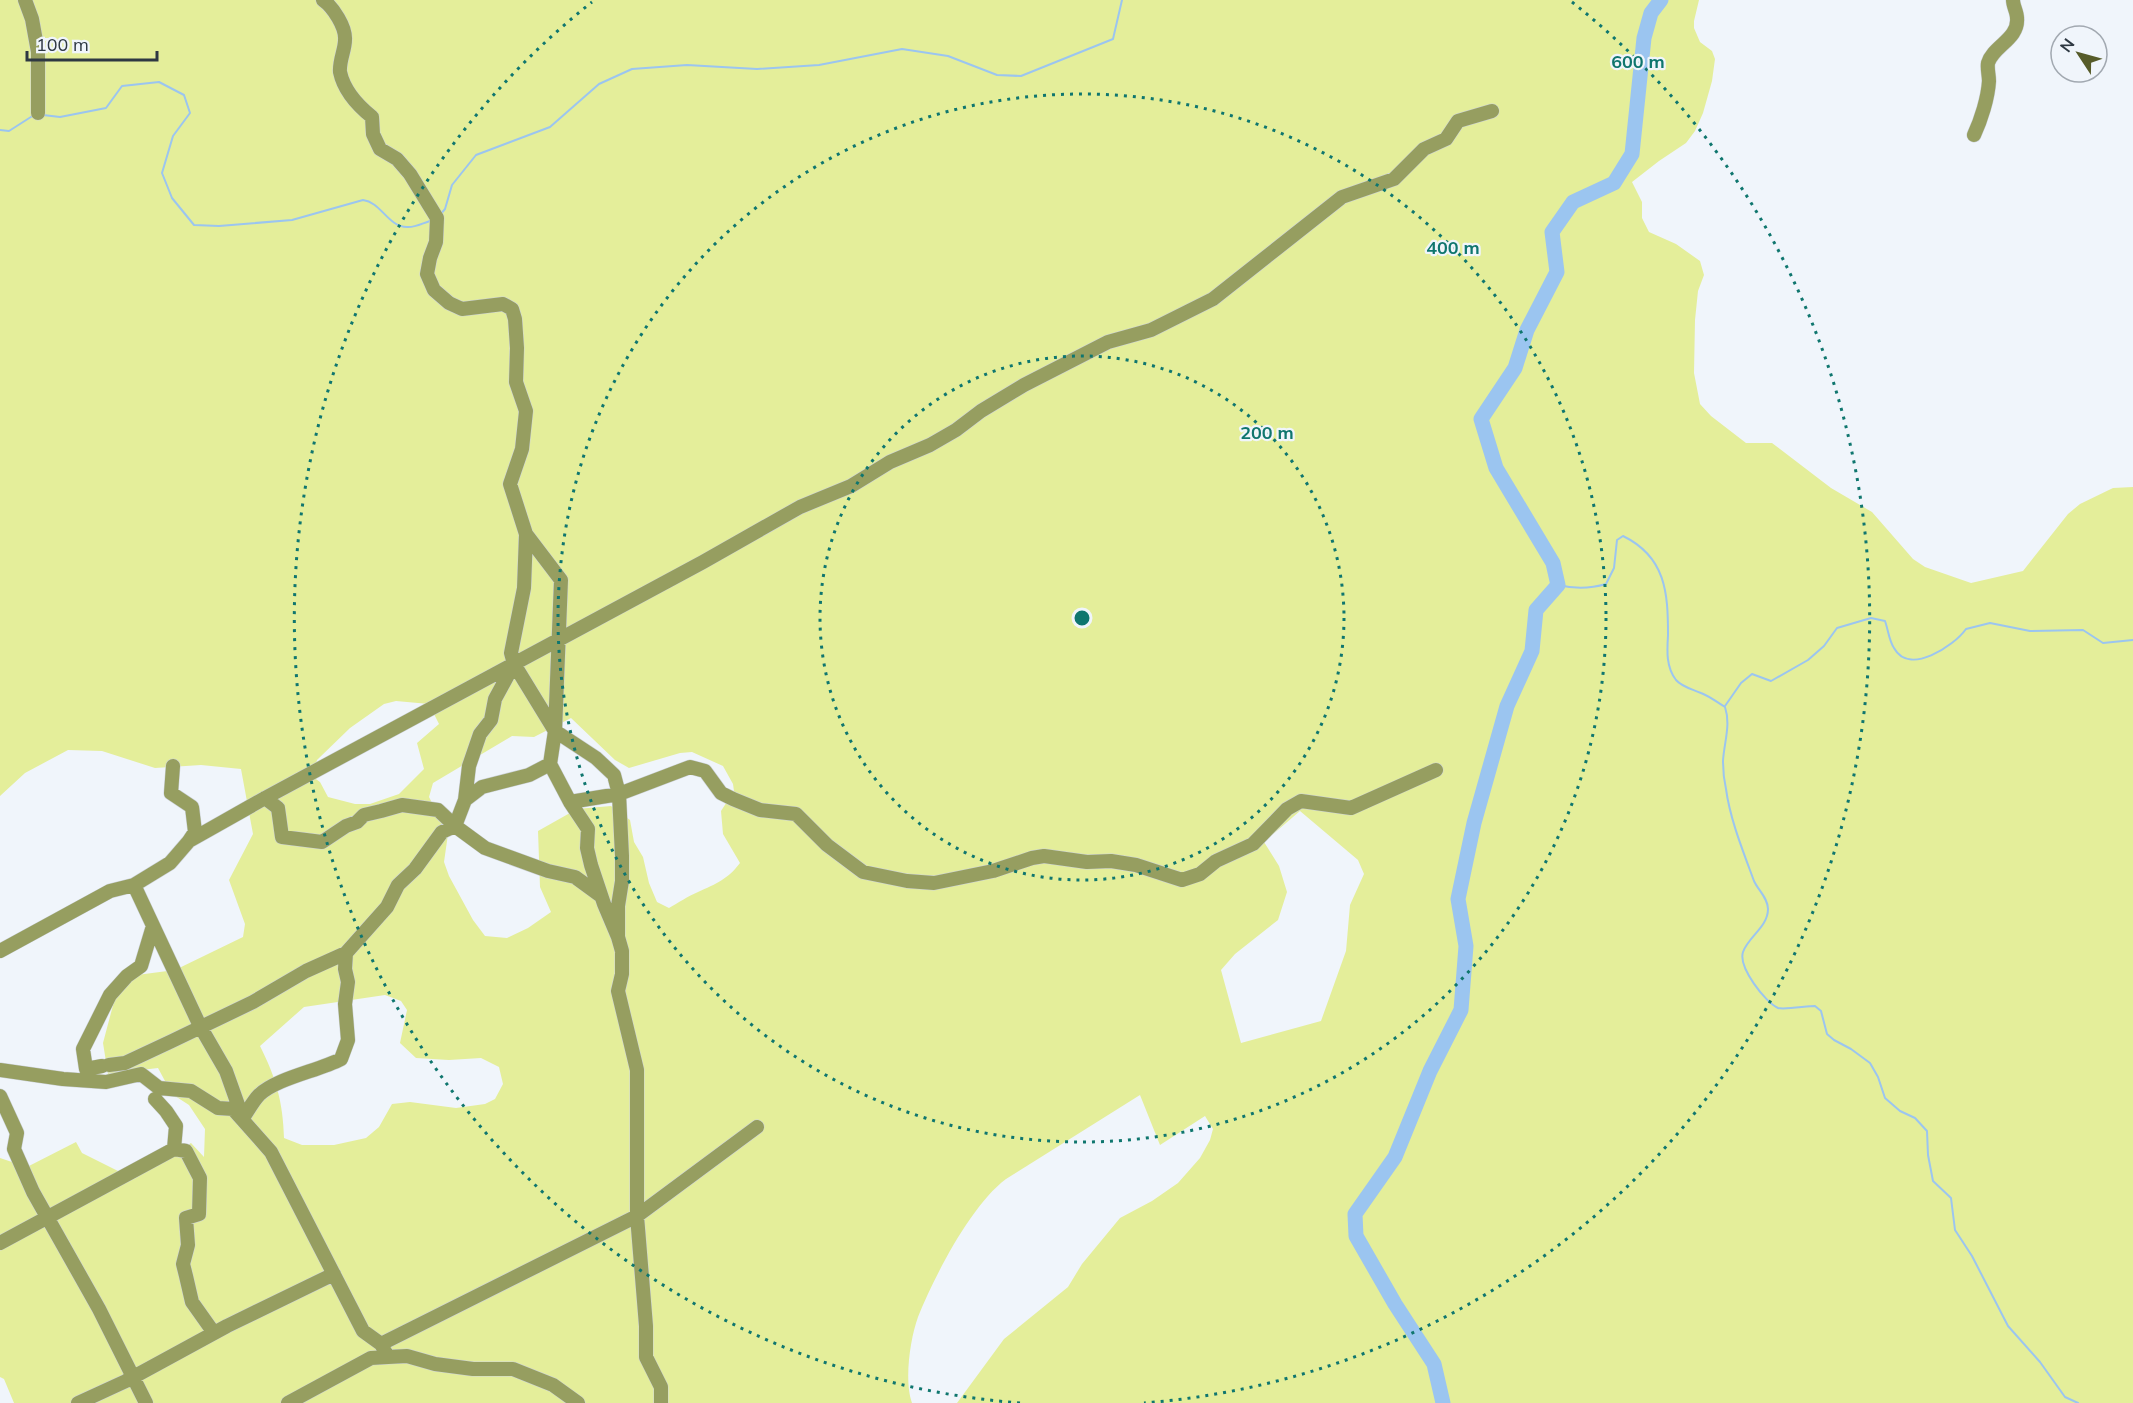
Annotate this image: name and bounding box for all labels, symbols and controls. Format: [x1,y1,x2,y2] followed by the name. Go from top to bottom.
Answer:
[27,24,158,62] scale bar
[2049,24,2109,84] north arrow
[36,33,89,56] text: 100 m
[2055,34,2079,56] text: N
[1611,50,1665,73] text: 600 m
[1426,236,1480,259] text: 400 m
[1240,421,1294,444] text: 200 m
[1072,608,1092,628] centre of rings

